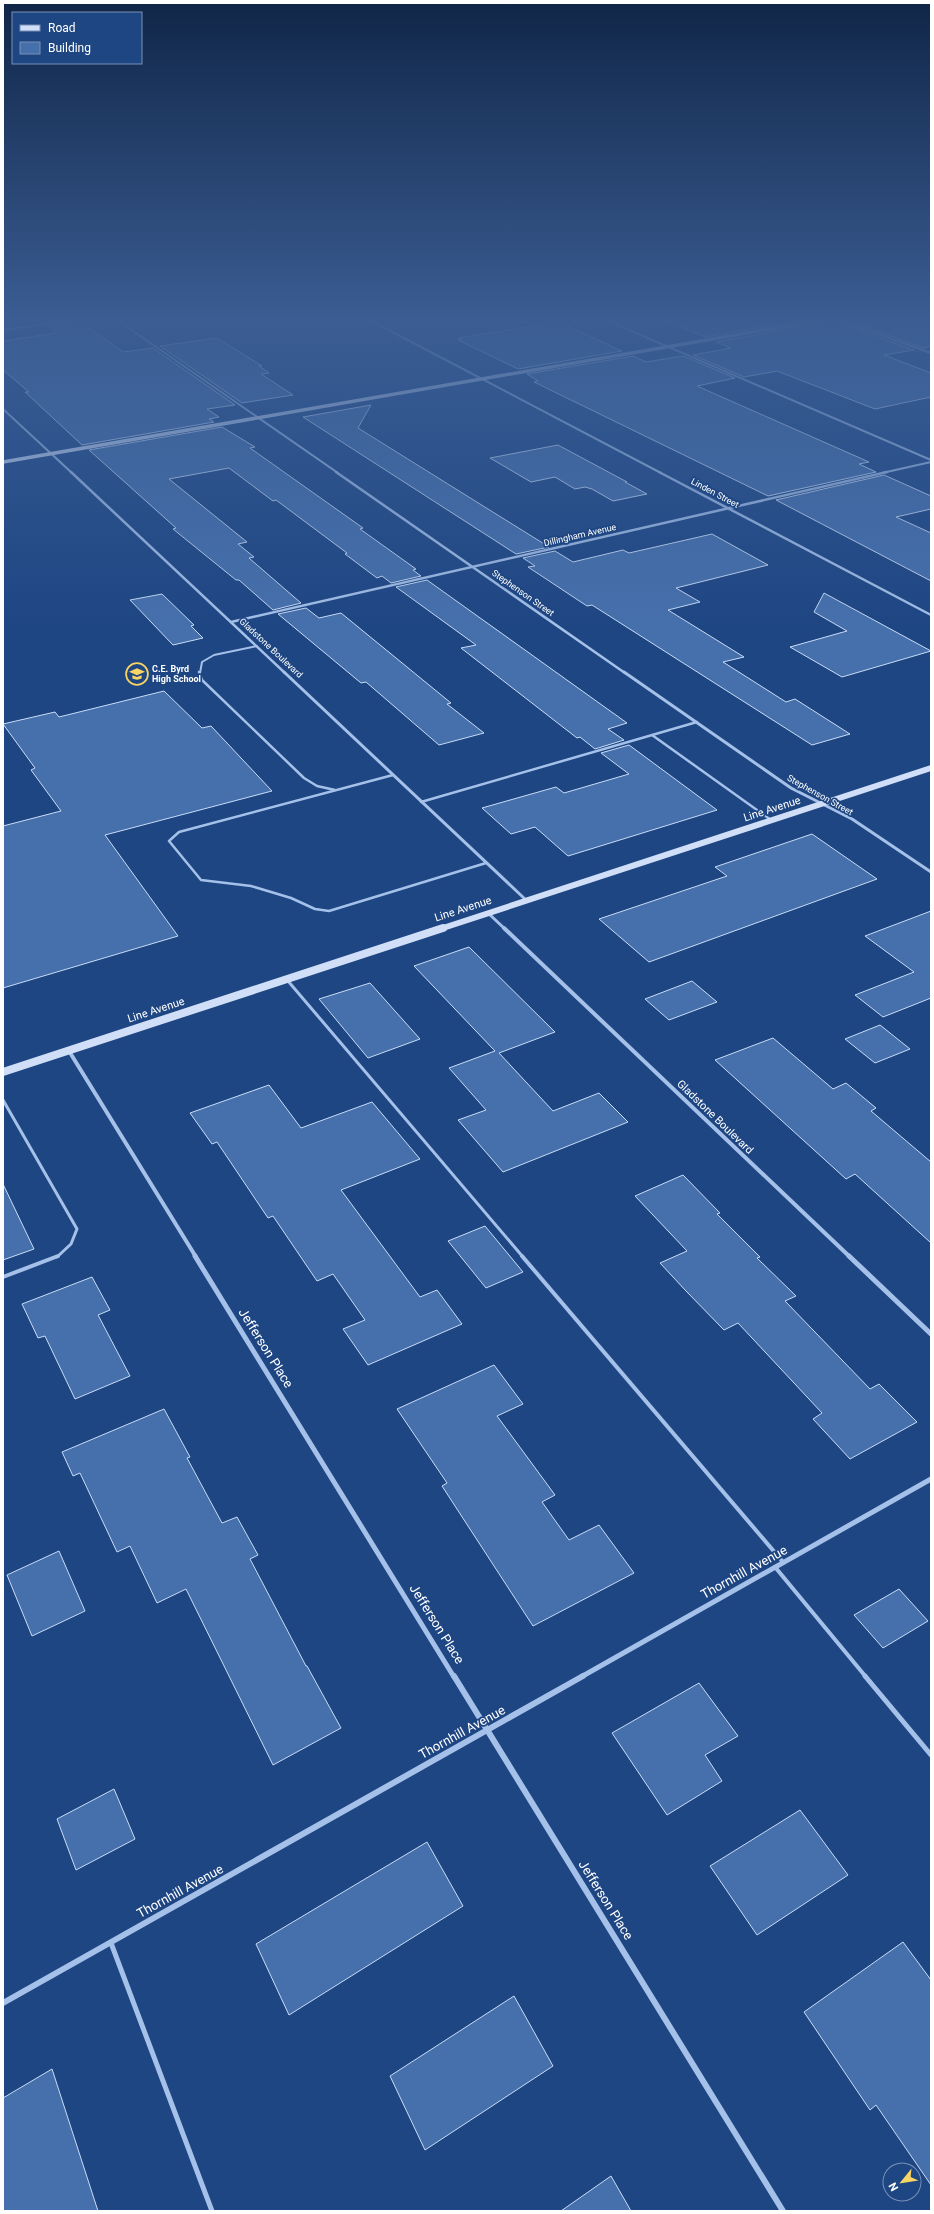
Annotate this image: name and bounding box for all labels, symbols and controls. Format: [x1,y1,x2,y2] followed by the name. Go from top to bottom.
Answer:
[12,12,142,64] legend
[48,21,76,35] text: Road
[48,41,91,55] text: Building
[689,476,741,510] street label: Linden Street
[543,522,617,548] street label: Dillingham Avenue
[490,568,556,618] street label: Stephenson Street
[237,616,305,680] street label: Gladstone Boulevard
[124,661,150,687] school or university icon: C.E. Byrd High School
[152,664,201,684] place label: C.E. Byrd High School
[785,773,855,817] street label: Stephenson Street
[742,794,802,824] street label: Line Avenue
[433,894,493,924] street label: Line Avenue
[126,995,186,1025] street label: Line Avenue
[674,1077,756,1157] street label: Gladstone Boulevard
[236,1305,297,1391] street label: Jefferson Place
[698,1542,790,1602] street label: Thornhill Avenue
[407,1581,468,1667] street label: Jefferson Place
[416,1702,508,1762] street label: Thornhill Avenue
[576,1857,637,1943] street label: Jefferson Place
[134,1861,226,1921] street label: Thornhill Avenue
[882,2162,922,2202] north arrow
[886,2180,901,2193] text: N

